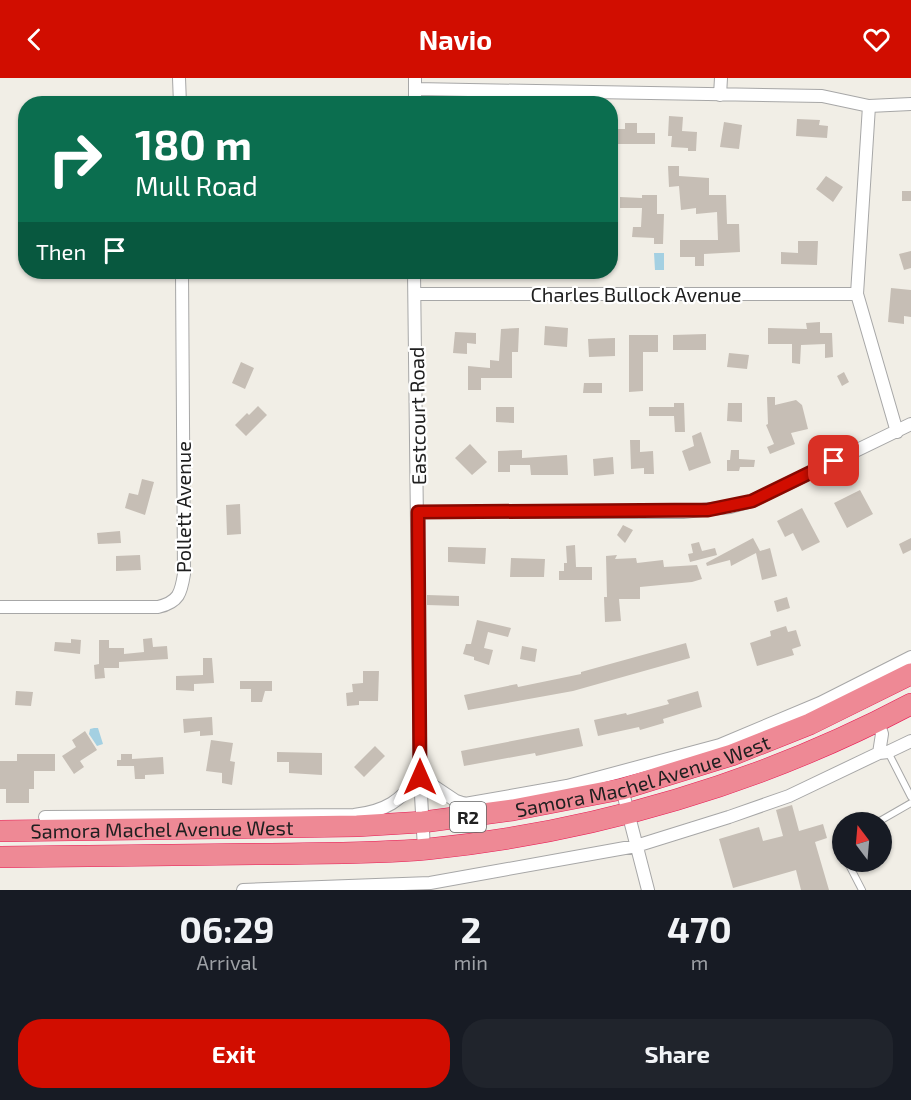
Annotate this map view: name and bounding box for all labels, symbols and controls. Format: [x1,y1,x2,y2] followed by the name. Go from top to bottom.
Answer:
[18,23,51,56] icon: back
[419,23,492,55] text: Navio
[860,23,893,56] icon: heart
[135,118,252,168] text: 180 m
[36,120,114,198] icon: right
[135,169,258,201] text: Mull Road
[98,234,131,267] icon: arrive
[36,238,86,264] text: Then
[530,282,742,306] street label: Charles Bullock Avenue
[404,347,430,485] street label: Eastcourt Road
[808,435,859,486] pin
[171,441,195,573] street label: Pollett Avenue
[817,444,850,477] icon: arrive
[513,729,773,821] street label: Samora Machel Avenue West
[388,745,452,809] position arrow
[450,802,486,832] road number: R2
[832,812,892,872] north arrow
[832,812,892,872] map controls
[30,815,294,843] street label: Samora Machel Avenue West
[179,907,275,950] text: 06:29
[460,907,481,950] text: 2
[667,907,732,950] text: 470
[196,950,257,974] text: Arrival
[454,950,488,974] text: min
[691,950,708,974] text: m
[18,1019,450,1088] button: Exit
[462,1019,893,1088] button: Share

